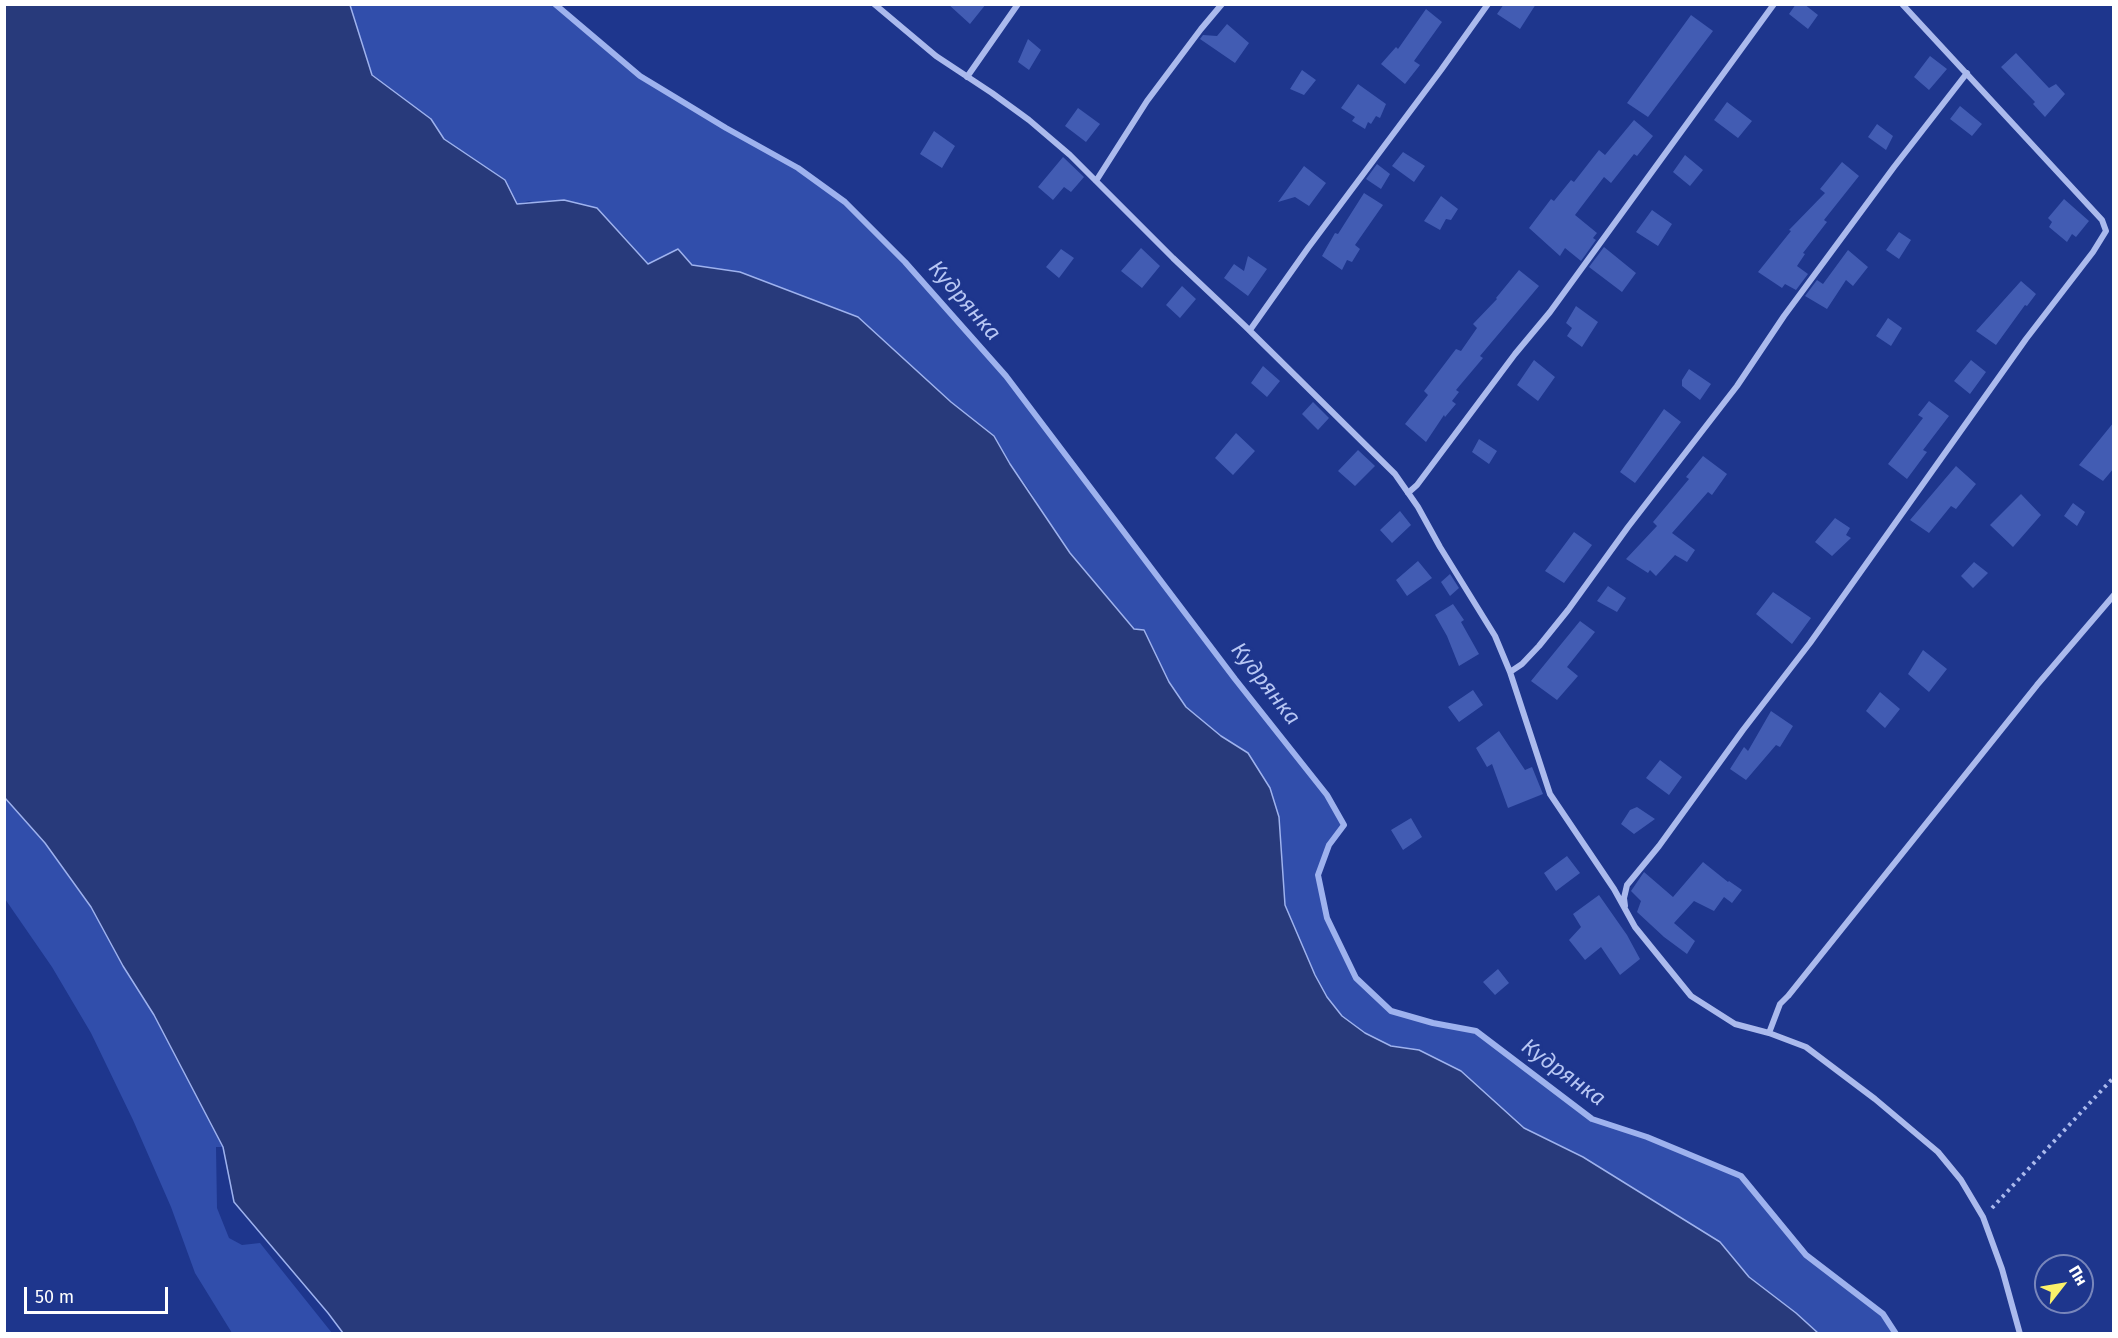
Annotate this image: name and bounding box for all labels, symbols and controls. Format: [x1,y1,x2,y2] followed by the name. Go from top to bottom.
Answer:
[922,256,1006,346] water label: Кудрянка
[1225,637,1305,731] water label: Кудрянка
[1516,1034,1610,1112] water label: Кудрянка
[2034,1254,2094,1314] north arrow
[2065,1262,2091,1289] text: Пн
[27,1275,171,1313] scale bar
[35,1286,74,1308] text: 50 m

